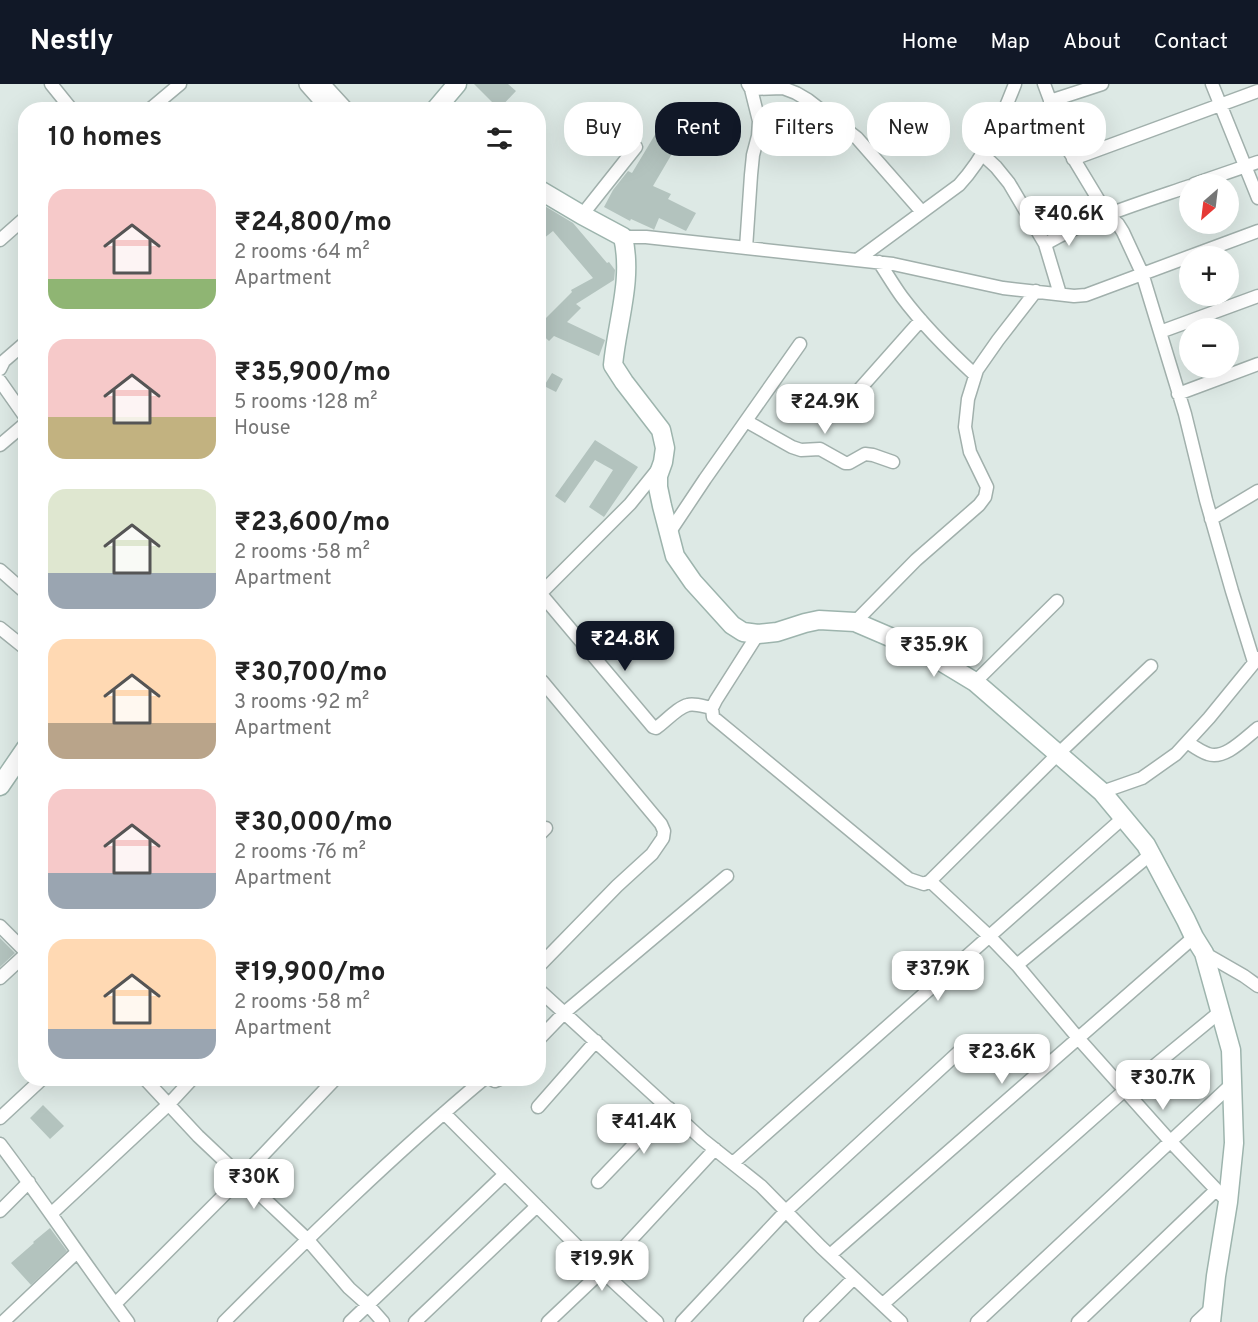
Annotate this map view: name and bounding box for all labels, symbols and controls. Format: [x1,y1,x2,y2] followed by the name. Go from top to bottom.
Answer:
[30,24,113,60] text: Nestly
[902,29,958,56] text: Home
[991,29,1030,56] text: Map
[1063,29,1121,56] text: About
[1154,29,1228,56] text: Contact
[564,102,643,156] chip: Buy
[655,102,741,156] chip: Rent
[753,102,855,156] chip: Filters
[867,102,950,156] chip: New
[962,102,1106,156] chip: Apartment
[48,122,162,155] text: 10 homes
[483,122,516,155] icon: filters
[1179,174,1239,234] north arrow
[1179,174,1239,378] map controls
[1020,196,1118,247] pin: ₹40.6K
[1034,202,1104,228] text: ₹40.6K
[234,207,392,240] text: ₹24,800/mo
[96,213,168,285] icon: home
[234,240,370,266] text: 2 rooms · 64 m²
[1179,246,1239,306] button: +
[234,266,332,292] text: Apartment
[1179,318,1239,378] button: −
[234,357,391,390] text: ₹35,900/mo
[96,363,168,435] icon: home
[776,384,874,435] pin: ₹24.9K
[234,390,377,416] text: 5 rooms · 128 m²
[790,390,860,416] text: ₹24.9K
[234,416,290,442] text: House
[234,507,390,540] text: ₹23,600/mo
[96,513,168,585] icon: home
[234,540,370,566] text: 2 rooms · 58 m²
[234,566,332,592] text: Apartment
[576,621,674,672] pin: ₹24.8K
[590,627,660,653] text: ₹24.8K
[885,627,983,678] pin: ₹35.9K
[900,633,968,659] text: ₹35.9K
[234,657,387,690] text: ₹30,700/mo
[96,663,168,735] icon: home
[234,690,369,716] text: 3 rooms · 92 m²
[234,716,332,742] text: Apartment
[234,807,393,840] text: ₹30,000/mo
[96,813,168,885] icon: home
[234,840,366,866] text: 2 rooms · 76 m²
[234,866,332,892] text: Apartment
[889,951,987,1002] pin: ₹37.9K
[234,957,386,990] text: ₹19,900/mo
[906,957,970,983] text: ₹37.9K
[96,963,168,1035] icon: home
[234,990,370,1016] text: 2 rooms · 58 m²
[234,1016,332,1042] text: Apartment
[953,1034,1051,1085] pin: ₹23.6K
[968,1040,1036,1066] text: ₹23.6K
[1114,1060,1212,1111] pin: ₹30.7K
[1130,1066,1196,1092] text: ₹30.7K
[595,1104,693,1155] pin: ₹41.4K
[611,1110,677,1136] text: ₹41.4K
[218,1159,290,1210] pin: ₹30K
[228,1165,280,1191] text: ₹30K
[553,1241,651,1292] pin: ₹19.9K
[570,1247,634,1273] text: ₹19.9K

